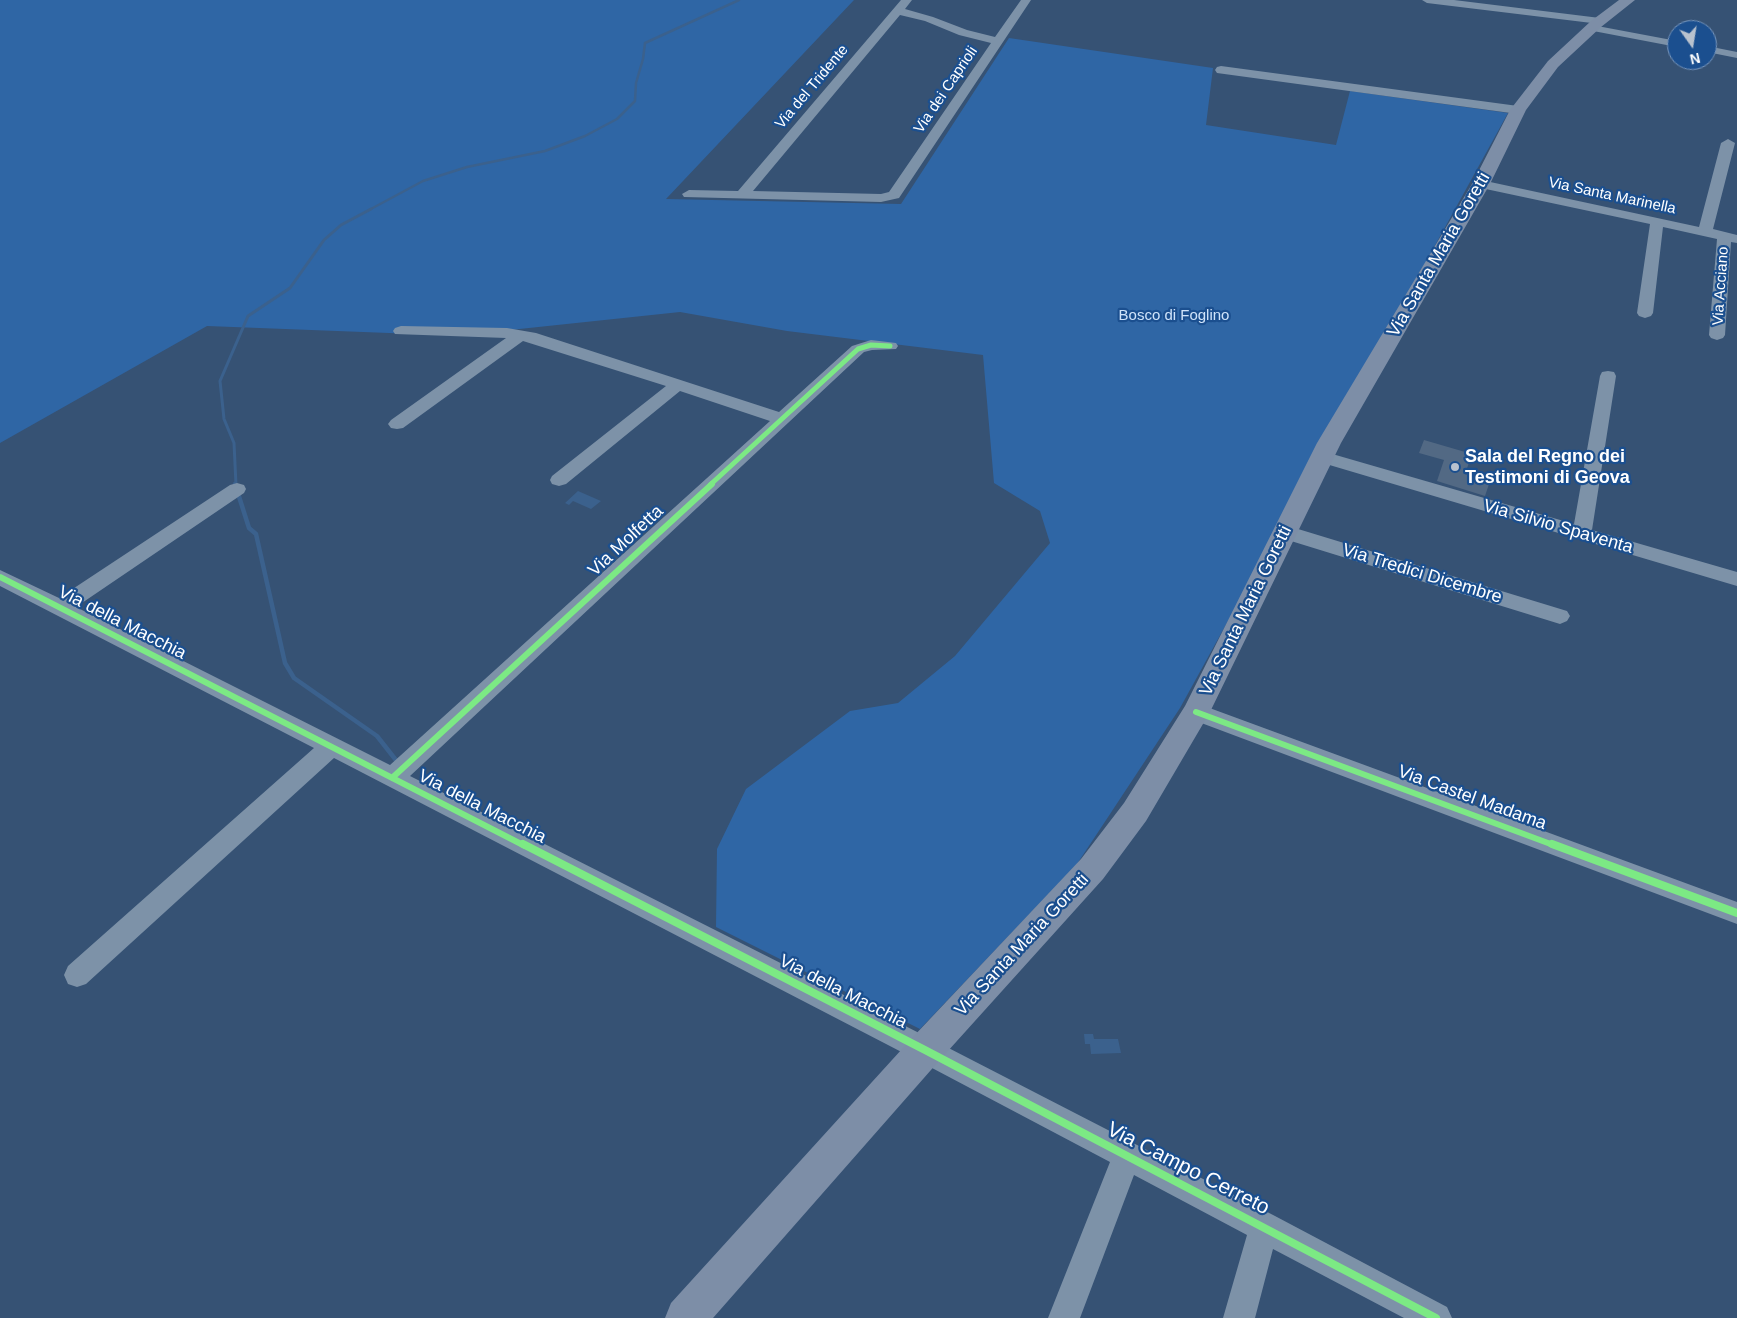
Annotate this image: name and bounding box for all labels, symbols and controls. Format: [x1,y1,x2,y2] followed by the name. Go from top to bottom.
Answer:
[1667,20,1717,70] north arrow
[772,41,852,133] street label: Via del Tridente
[910,43,982,137] street label: Via dei Caprioli
[1688,50,1702,68] text: N
[1383,169,1495,341] street label: Via Santa Maria Goretti
[1547,174,1677,218] street label: Via Santa Marinella
[1709,246,1733,326] street label: Via Acciano
[1119,307,1229,325] park label: Bosco di Foglino
[1465,446,1630,488] place label: Sala del Regno dei Testimoni di Geova
[1449,461,1461,473] marker: Sala del Regno dei Testimoni di Geova
[1481,495,1635,559] street label: Via Silvio Spaventa
[584,501,668,581] street label: Via Molfetta
[1195,522,1297,700] street label: Via Santa Maria Goretti
[1339,539,1505,609] street label: Via Tredici Dicembre
[54,581,190,665] street label: Via della Macchia
[1395,761,1549,835] street label: Via Castel Madama
[414,765,550,849] street label: Via della Macchia
[950,869,1094,1021] street label: Via Santa Maria Goretti
[775,950,911,1034] street label: Via della Macchia
[1102,1117,1274,1221] street label: Via Campo Cerreto

